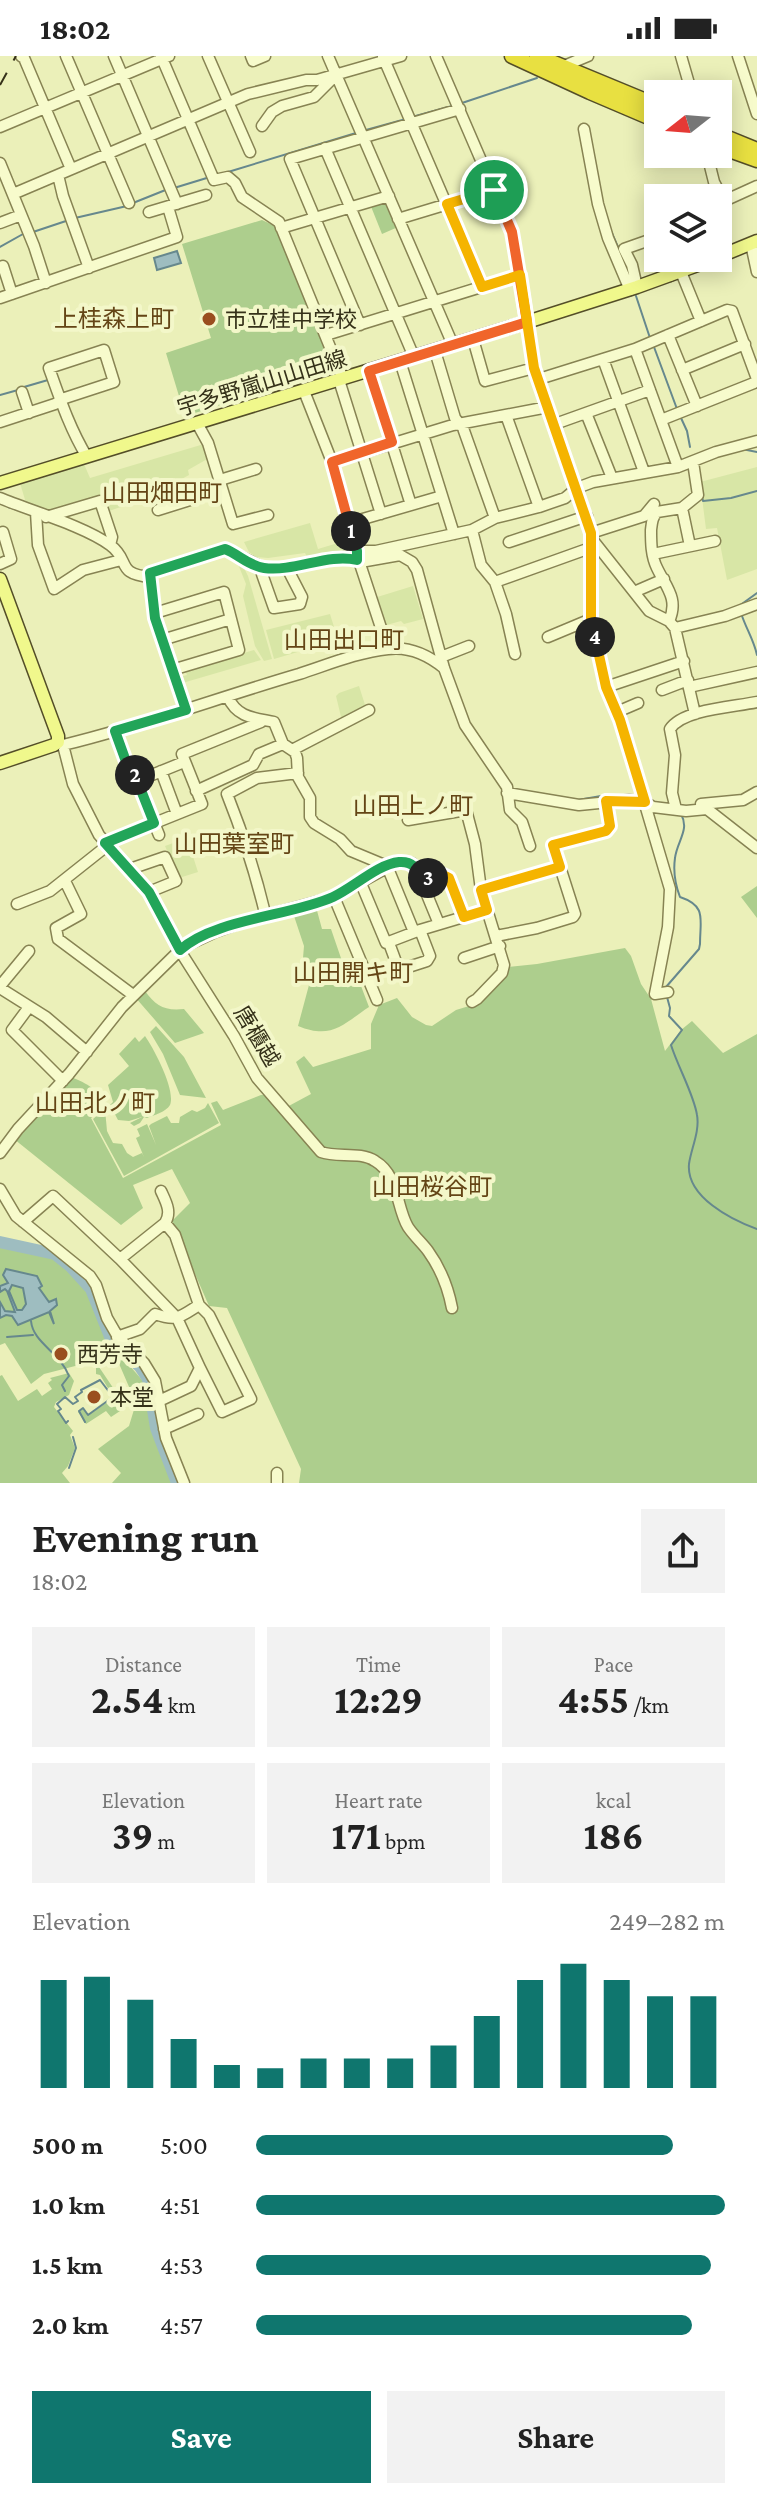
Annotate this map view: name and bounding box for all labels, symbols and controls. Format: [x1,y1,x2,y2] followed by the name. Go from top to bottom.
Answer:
[40,12,110,45] text: 18:02
[644,80,732,168] north arrow
[644,80,732,272] map controls
[460,156,528,224] pin
[472,168,516,212] icon: arrive
[644,184,732,272] button: layers
[54,305,174,332] district label: 上桂森上町
[225,307,357,332] place label: 市立桂中学校
[200,310,218,328] marker: 市立桂中学校
[174,345,350,421] street label: 宇多野嵐山山田線
[102,479,222,506] district label: 山田畑田町
[331,511,371,551] pin: 1
[347,518,355,543] text: 1
[575,617,615,657] pin: 4
[589,624,601,649] text: 4
[284,626,404,653] district label: 山田出口町
[115,755,155,795] pin: 2
[129,762,141,787] text: 2
[353,792,473,819] district label: 山田上ノ町
[174,830,294,857] district label: 山田葉室町
[408,858,448,898] pin: 3
[423,865,433,890] text: 3
[293,959,413,986] district label: 山田開キ町
[229,1001,285,1071] street label: 唐櫃越
[35,1089,155,1116] district label: 山田北ノ町
[372,1173,492,1200] district label: 山田桜谷町
[77,1342,143,1367] place label: 西芳寺
[52,1345,70,1363] marker: 西芳寺
[110,1385,154,1410] place label: 本堂
[85,1388,103,1406] marker: 本堂
[641,1509,725,1593] button: share
[32,1513,259,1561] text: Evening run
[32,1567,87,1596] text: 18:02
[105,1652,182,1677] text: Distance
[356,1652,401,1677] text: Time
[594,1652,633,1677] text: Pace
[91,1677,164,1722] text: 2.54
[334,1677,423,1722] text: 12:29
[558,1677,629,1722] text: 4:55
[164,1693,196,1718] text: km
[629,1693,669,1718] text: /km
[102,1788,185,1813] text: Elevation
[335,1788,422,1813] text: Heart rate
[596,1788,631,1813] text: kcal
[112,1813,153,1858] text: 39
[332,1813,381,1858] text: 171
[583,1813,644,1858] text: 186
[153,1829,175,1854] text: m
[381,1829,425,1854] text: bpm
[32,1907,130,1936] text: Elevation
[609,1907,725,1936] text: 249–282 m
[32,2131,103,2160] text: 500 m
[160,2131,208,2160] text: 5:00
[32,2191,105,2220] text: 1.0 km
[160,2191,200,2220] text: 4:51
[32,2251,103,2280] text: 1.5 km
[160,2251,203,2280] text: 4:53
[32,2311,109,2340] text: 2.0 km
[160,2311,203,2340] text: 4:57
[32,2391,371,2483] button: Save
[387,2391,725,2483] button: Share

